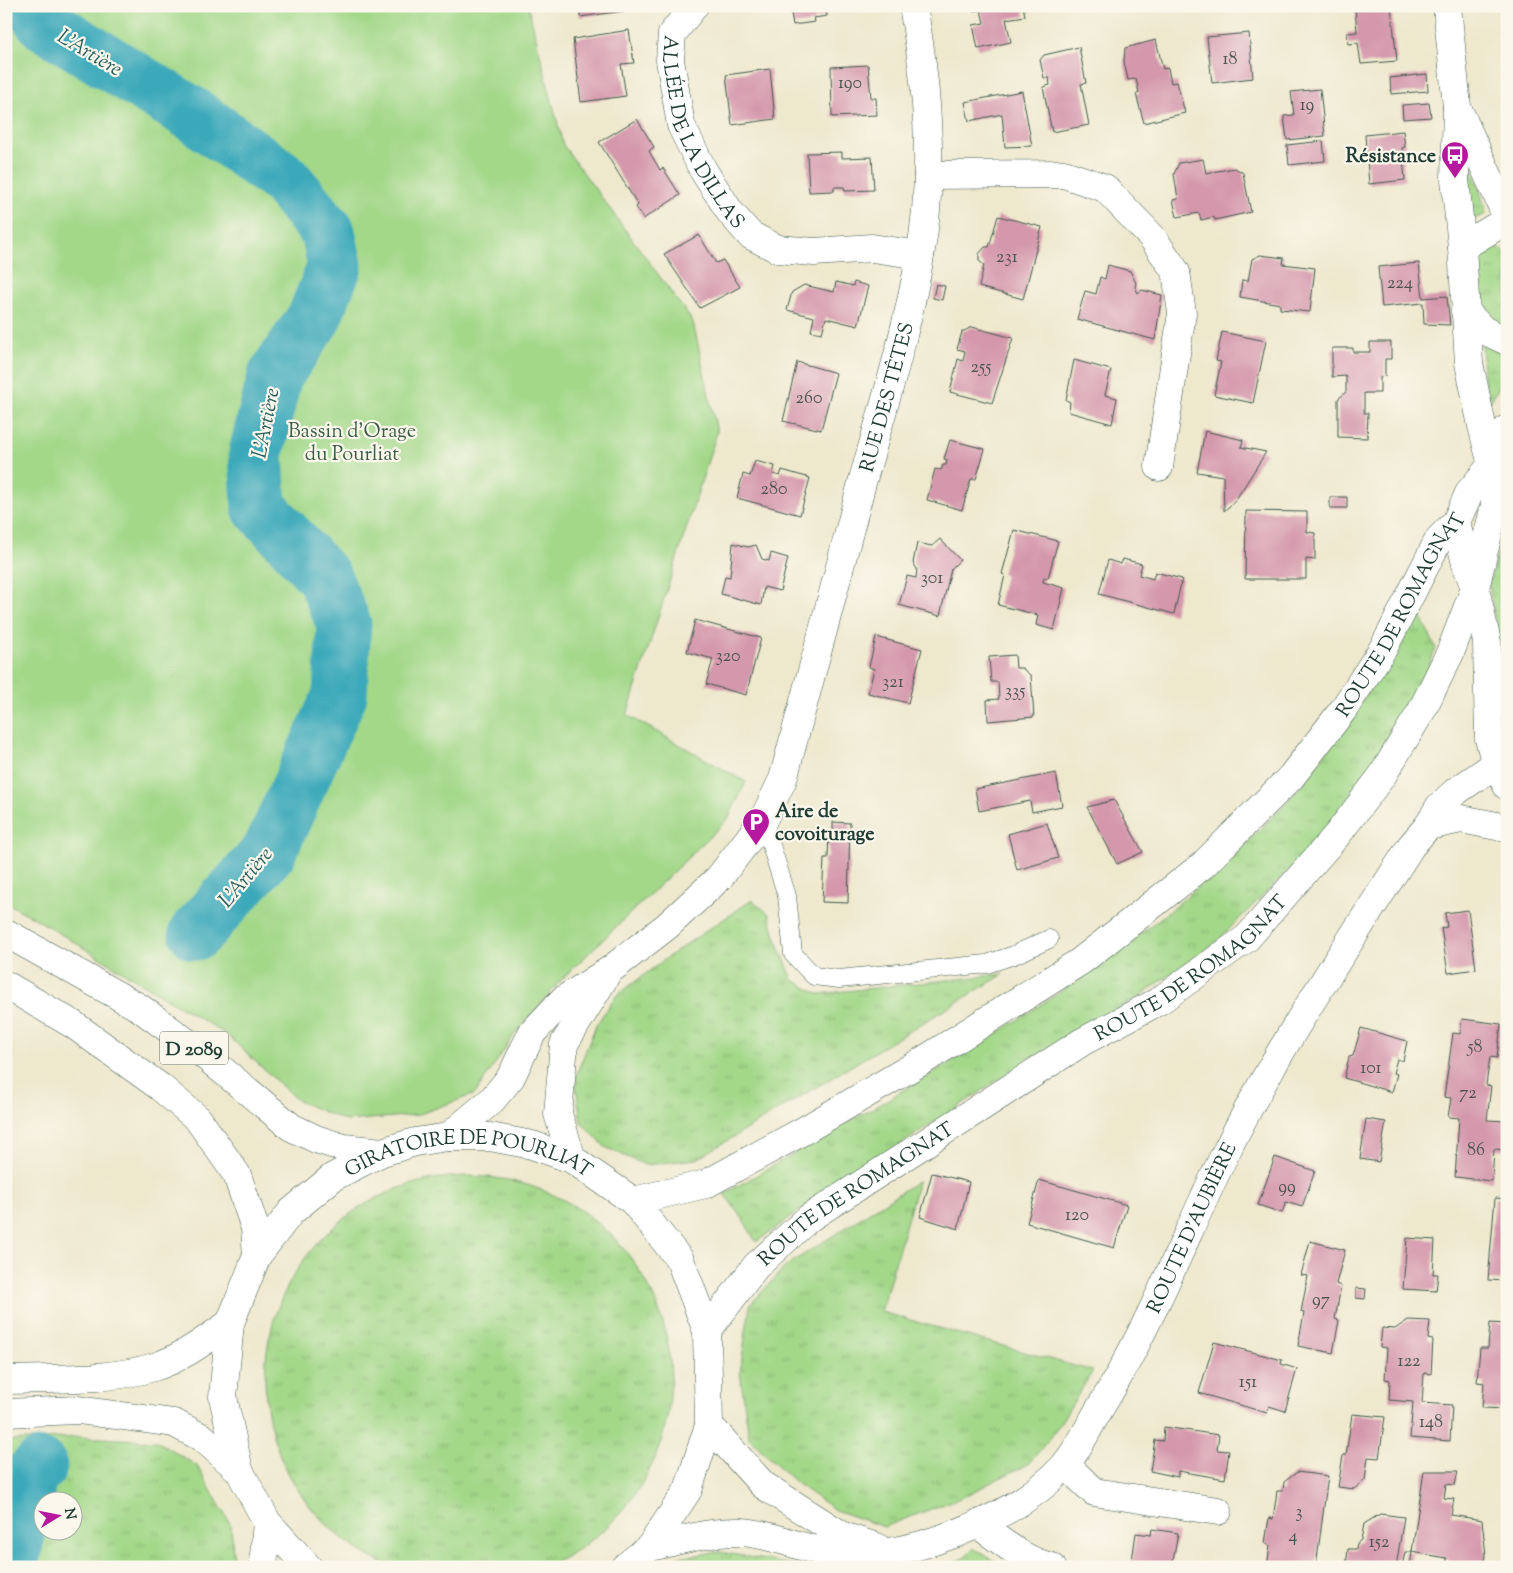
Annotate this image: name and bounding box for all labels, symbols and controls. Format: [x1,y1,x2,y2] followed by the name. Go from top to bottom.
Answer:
[51,23,127,85] water label: L'Artière
[653,34,750,236] street label: ALLÉE DE LA DILLAS
[1222,47,1238,73] house number: 18
[838,71,862,97] house number: 190
[1300,93,1315,119] house number: 19
[1440,140,1470,179] bus stop icon: Résistance
[1345,143,1436,172] place label: Résistance
[996,245,1018,271] house number: 231
[1387,271,1413,297] house number: 224
[854,320,923,476] street label: RUE DES TÊTES
[971,355,991,381] house number: 255
[245,386,288,461] water label: L'Artière
[796,386,822,412] house number: 260
[288,418,416,470] park label: Bassin d'Orage du Pourliat
[761,477,787,503] house number: 280
[1330,509,1475,724] street label: ROUTE DE ROMAGNAT
[921,566,943,592] house number: 301
[715,644,741,670] house number: 320
[882,670,904,696] house number: 321
[1005,679,1025,705] house number: 335
[775,798,875,850] place label: Aire de covoiturage
[741,807,771,846] parking icon: Aire de covoiturage
[212,841,281,915] water label: L'Artière
[1090,889,1295,1050] street label: ROUTE DE ROMAGNAT
[160,1032,228,1064] road number: D 2089
[1466,1035,1483,1061] house number: 58
[1360,1056,1382,1082] house number: 101
[1459,1081,1477,1107] house number: 72
[753,1116,961,1274] street label: ROUTE DE ROMAGNAT
[340,1125,598,1186] text: GIRATOIRE DE POURLIAT
[1141,1138,1245,1319] street label: ROUTE D'AUBIÈRE
[1467,1138,1485,1164] house number: 86
[339,1162,597,1190] street label: GIRATOIRE DE POURLIAT
[1278,1175,1296,1201] house number: 99
[1065,1203,1089,1229] house number: 120
[1312,1288,1330,1314] house number: 97
[1398,1349,1421,1375] house number: 122
[1239,1370,1257,1396] house number: 151
[1419,1410,1443,1436] house number: 148
[32,1490,82,1540] north arrow
[1295,1500,1303,1526] house number: 3
[58,1507,80,1521] text: N
[1288,1524,1298,1550] house number: 4
[1369,1530,1390,1556] house number: 152

